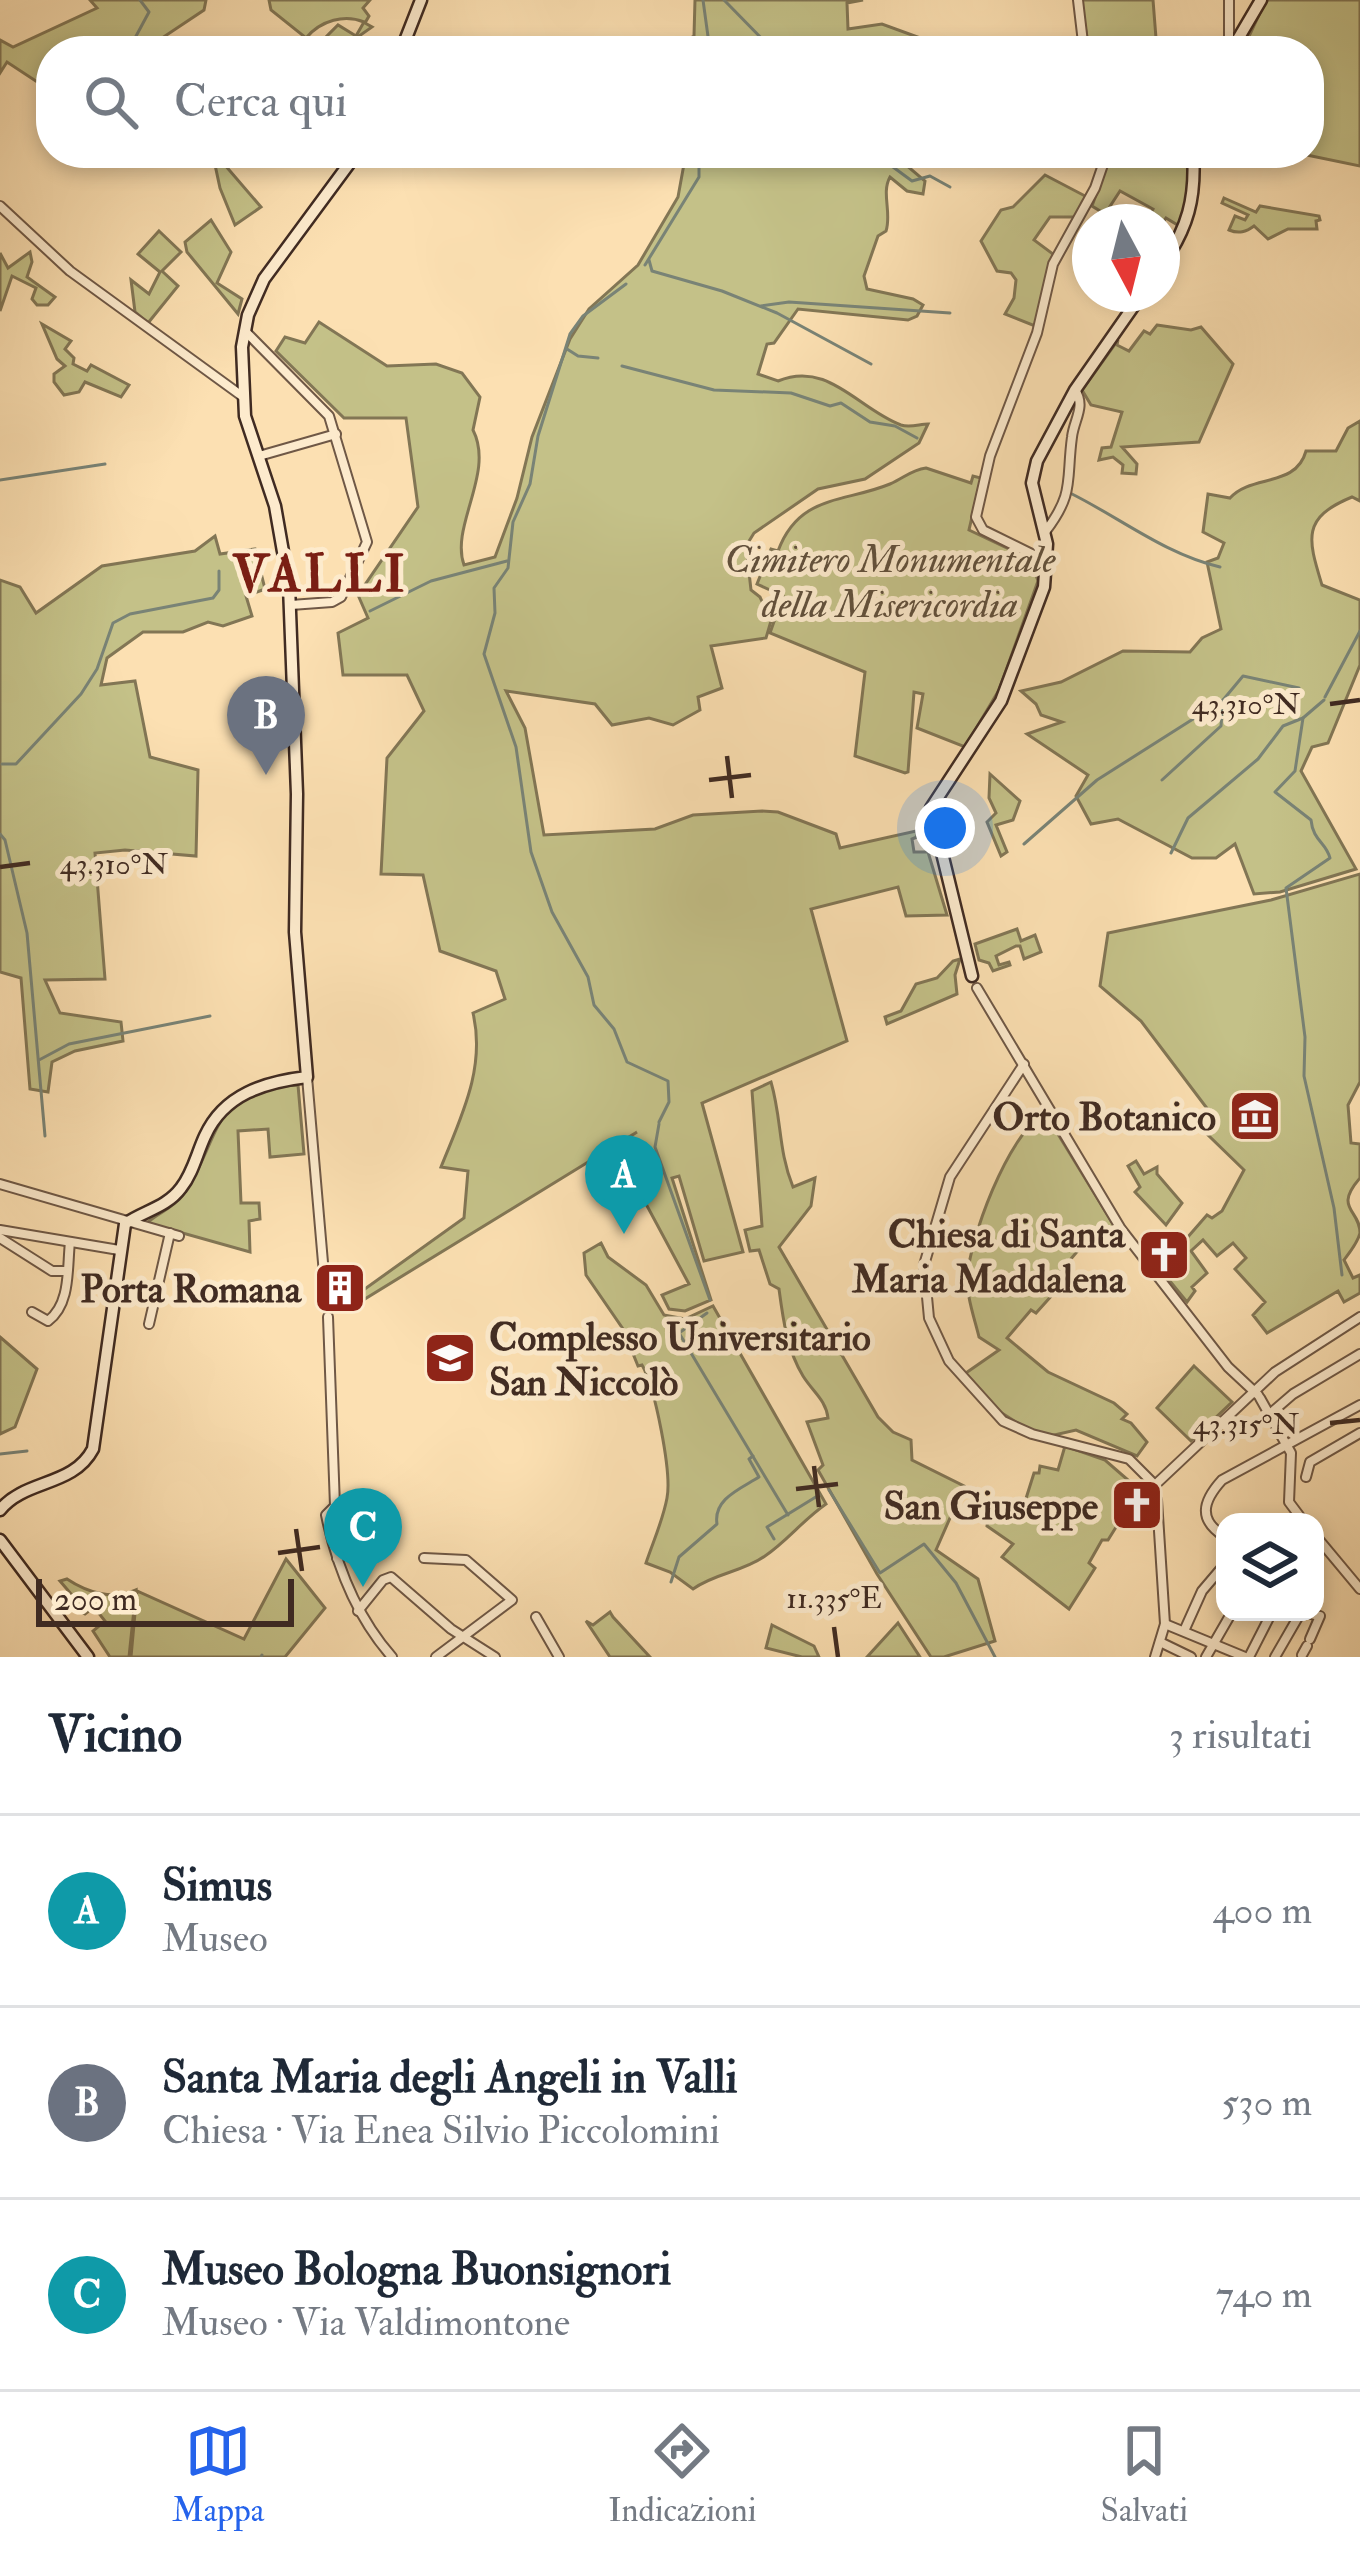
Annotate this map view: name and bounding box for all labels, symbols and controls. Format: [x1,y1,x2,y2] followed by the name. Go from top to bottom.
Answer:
[36,36,1324,168] search box
[78,69,144,135] icon: search
[174,74,347,130] text: Cerca qui
[1072,204,1180,312] north arrow
[724,535,1057,629] park label: Cimitero Monumentale della Misericordia
[231,543,408,607] district label: VALLI
[227,676,305,775] pin: B
[1192,686,1300,723] text: 43.310°N
[915,798,975,858] your location
[60,846,168,883] text: 43.310°N
[1227,1088,1283,1144] museum icon: Orto Botanico
[993,1093,1216,1142] place label: Orto Botanico
[585,1135,663,1234] pin: A
[851,1210,1126,1304] place label: Chiesa di Santa Maria Maddalena
[1136,1227,1192,1283] church icon: Chiesa di Santa Maria Maddalena
[312,1260,368,1316] building icon: Porta Romana
[80,1265,302,1314] place label: Porta Romana
[489,1313,871,1407] place label: Complesso Universitario San Niccolò
[422,1330,478,1386] school or university icon: Complesso Universitario San Niccolò
[1193,1406,1299,1443] text: 43.315°N
[1109,1477,1165,1533] church icon: San Giuseppe
[883,1482,1099,1531] place label: San Giuseppe
[324,1488,402,1587] pin: C
[1216,1513,1324,1621] map controls
[1216,1513,1324,1621] button: layers
[36,1573,294,1626] scale bar
[54,1579,137,1620] text: 200 m
[786,1580,882,1617] text: 11.335°E
[48,1703,182,1767] text: Vicino
[1169,1711,1312,1760] text: 3 risultati
[162,1858,272,1914] text: Simus
[75,1886,99,1935] text: A
[1213,1886,1312,1935] text: 400 m
[162,1914,268,1963] text: Museo
[162,2050,738,2106] text: Santa Maria degli Angeli in Valli
[74,2078,100,2127] text: B
[1221,2078,1312,2127] text: 530 m
[162,2106,720,2155] text: Chiesa · Via Enea Silvio Piccolomini
[162,2242,671,2298] text: Museo Bologna Buonsignori
[73,2270,101,2319] text: C
[1216,2270,1312,2319] text: 740 m
[162,2298,570,2347] text: Museo · Via Valdimontone
[172,2418,264,2531] tab: Mappa
[608,2418,757,2531] tab: Indicazioni
[1101,2418,1188,2531] tab: Salvati

